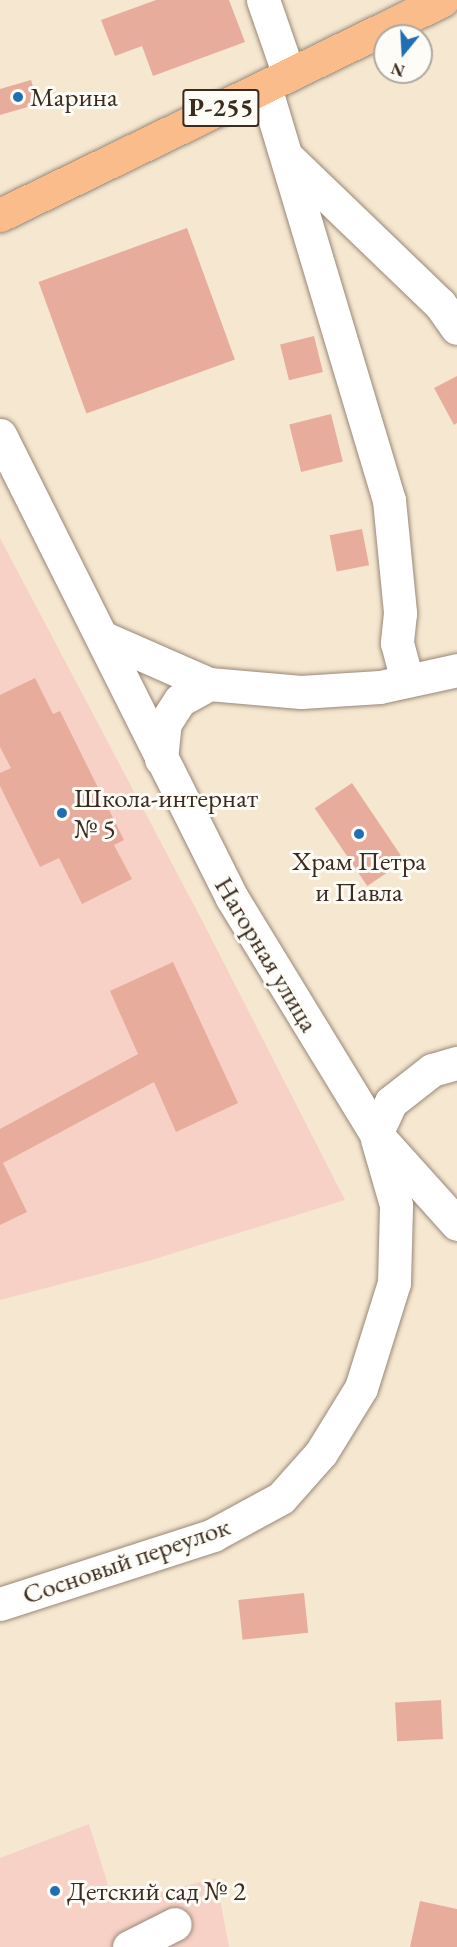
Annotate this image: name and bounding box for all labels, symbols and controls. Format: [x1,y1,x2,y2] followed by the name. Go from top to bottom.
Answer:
[373,24,433,84] north arrow
[389,58,407,82] text: N
[30,81,118,113] place label: Марина
[182,85,260,131] road number: Р-255
[11,90,25,104] marker: Марина
[74,781,258,844] place label: Школа-интернат № 5
[55,806,69,820] marker: Школа-интернат № 5
[352,827,366,841] marker: Храм Петра и Павла
[292,844,426,907] place label: Храм Петра и Павла
[208,871,326,1037] street label: Нагорная улица
[18,1509,234,1611] street label: Сосновый переулок
[67,1875,246,1907] place label: Детский сад № 2
[48,1884,62,1898] marker: Детский сад № 2

